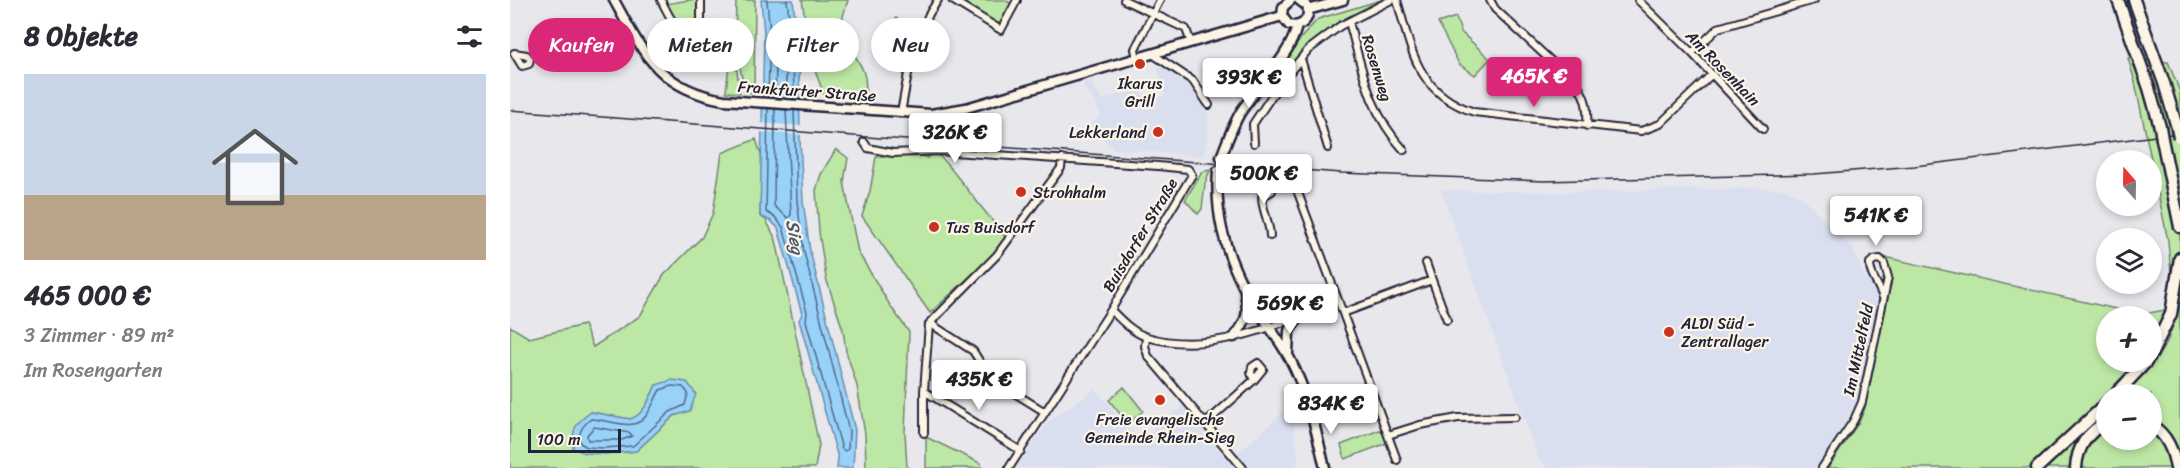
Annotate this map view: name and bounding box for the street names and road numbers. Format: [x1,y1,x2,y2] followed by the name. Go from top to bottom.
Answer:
[1678,22,1768,114] street label: Am Rosenhain
[1353,31,1401,105] street label: Rosenweg
[737,72,877,110] street label: Frankfurter Straße
[1094,172,1186,298] street label: Buisdorfer Straße
[1834,300,1882,400] street label: Im Mittelfeld

